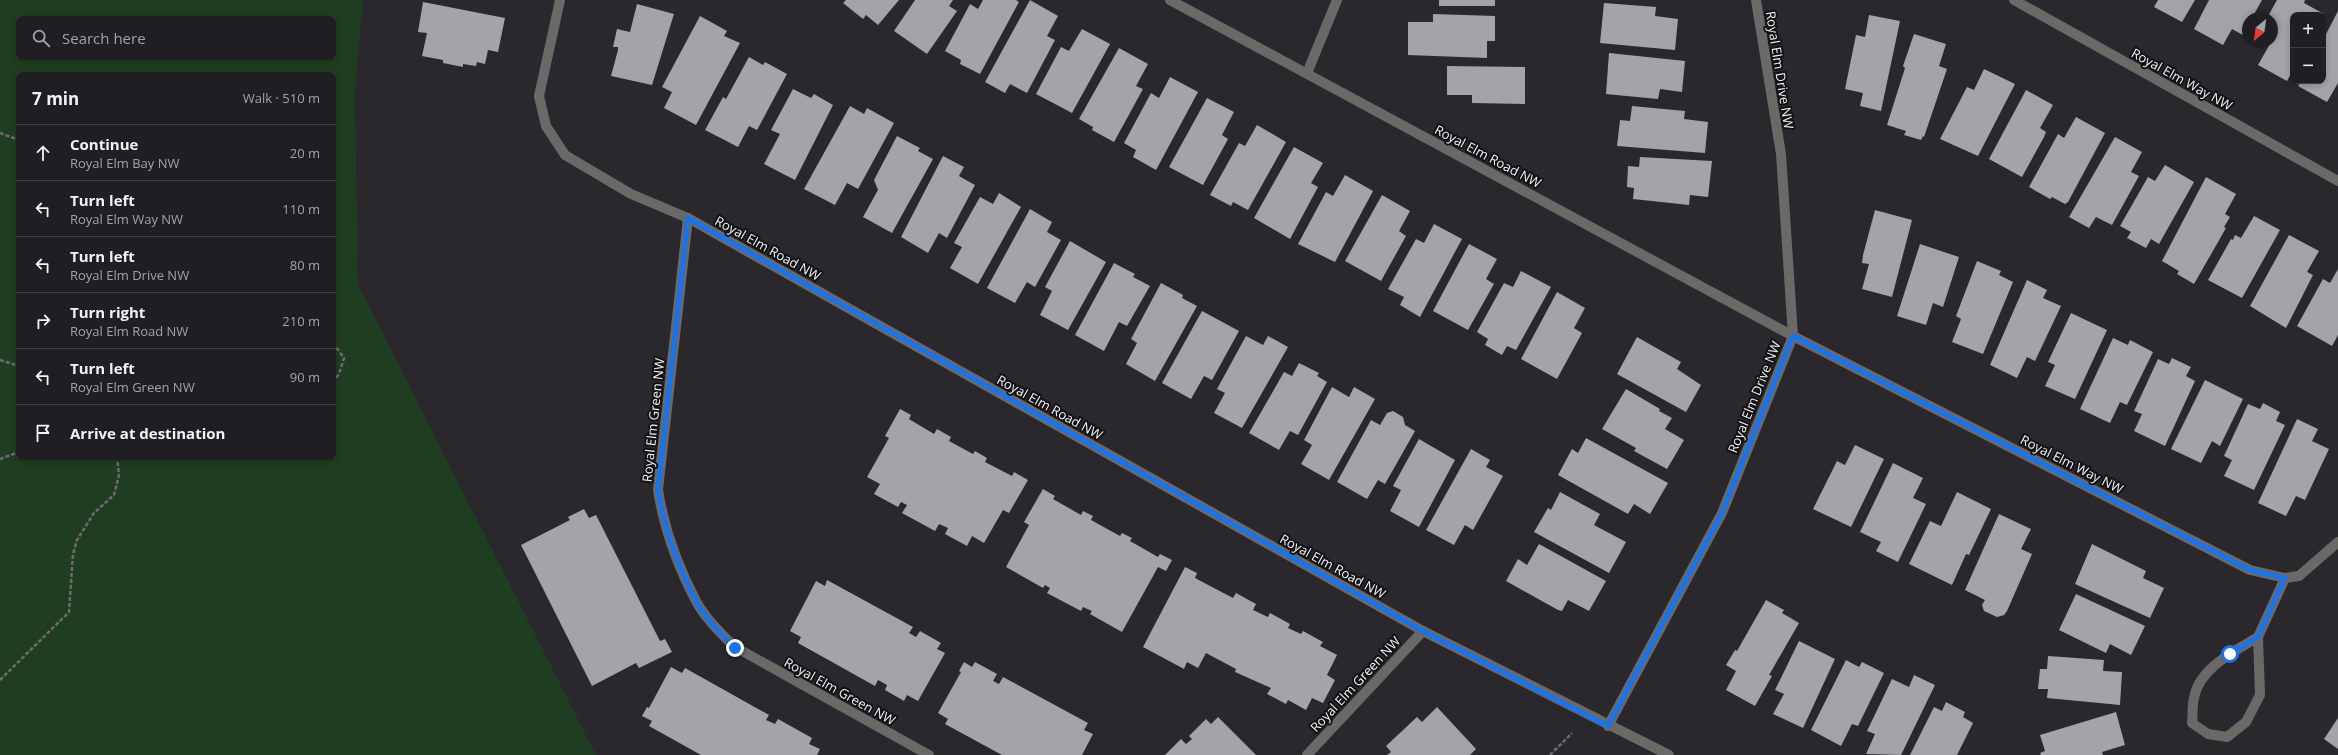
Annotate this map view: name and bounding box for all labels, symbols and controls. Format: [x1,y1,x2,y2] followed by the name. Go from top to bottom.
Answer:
[1762,10,1798,130] street label: Royal Elm Drive NW
[2242,12,2278,48] north arrow
[2290,12,2326,84] map controls
[2290,12,2326,48] button: +
[16,16,336,60] search box
[30,27,52,49] icon: search
[62,28,146,48] text: Search here
[2128,44,2236,114] street label: Royal Elm Way NW
[2290,48,2326,84] button: −
[32,87,79,110] text: 7 min
[243,89,320,107] text: Walk · 510 m
[1432,120,1544,192] street label: Royal Elm Road NW
[70,134,138,154] text: Continue
[32,142,54,164] icon: ahead
[290,144,320,162] text: 20 m
[70,154,179,172] text: Royal Elm Bay NW
[70,190,135,210] text: Turn left
[32,198,54,220] icon: left
[282,200,320,218] text: 110 m
[70,210,183,228] text: Royal Elm Way NW
[712,211,824,285] street label: Royal Elm Road NW
[70,246,135,266] text: Turn left
[32,254,54,276] icon: left
[290,256,320,274] text: 80 m
[70,266,189,284] text: Royal Elm Drive NW
[70,302,145,322] text: Turn right
[32,310,54,332] icon: right
[282,312,320,330] text: 210 m
[70,322,188,340] text: Royal Elm Road NW
[1723,338,1785,456] street label: Royal Elm Drive NW
[638,357,668,483] street label: Royal Elm Green NW
[70,358,135,378] text: Turn left
[32,366,54,388] icon: left
[290,368,320,386] text: 90 m
[994,370,1106,444] street label: Royal Elm Road NW
[70,378,195,396] text: Royal Elm Green NW
[32,422,54,444] icon: arrive
[70,423,225,443] text: Arrive at destination
[2018,430,2126,498] street label: Royal Elm Way NW
[1277,529,1389,603] street label: Royal Elm Road NW
[1306,632,1404,736] street label: Royal Elm Green NW
[726,639,744,657] route end
[2221,645,2239,663] route start
[781,653,899,729] street label: Royal Elm Green NW

